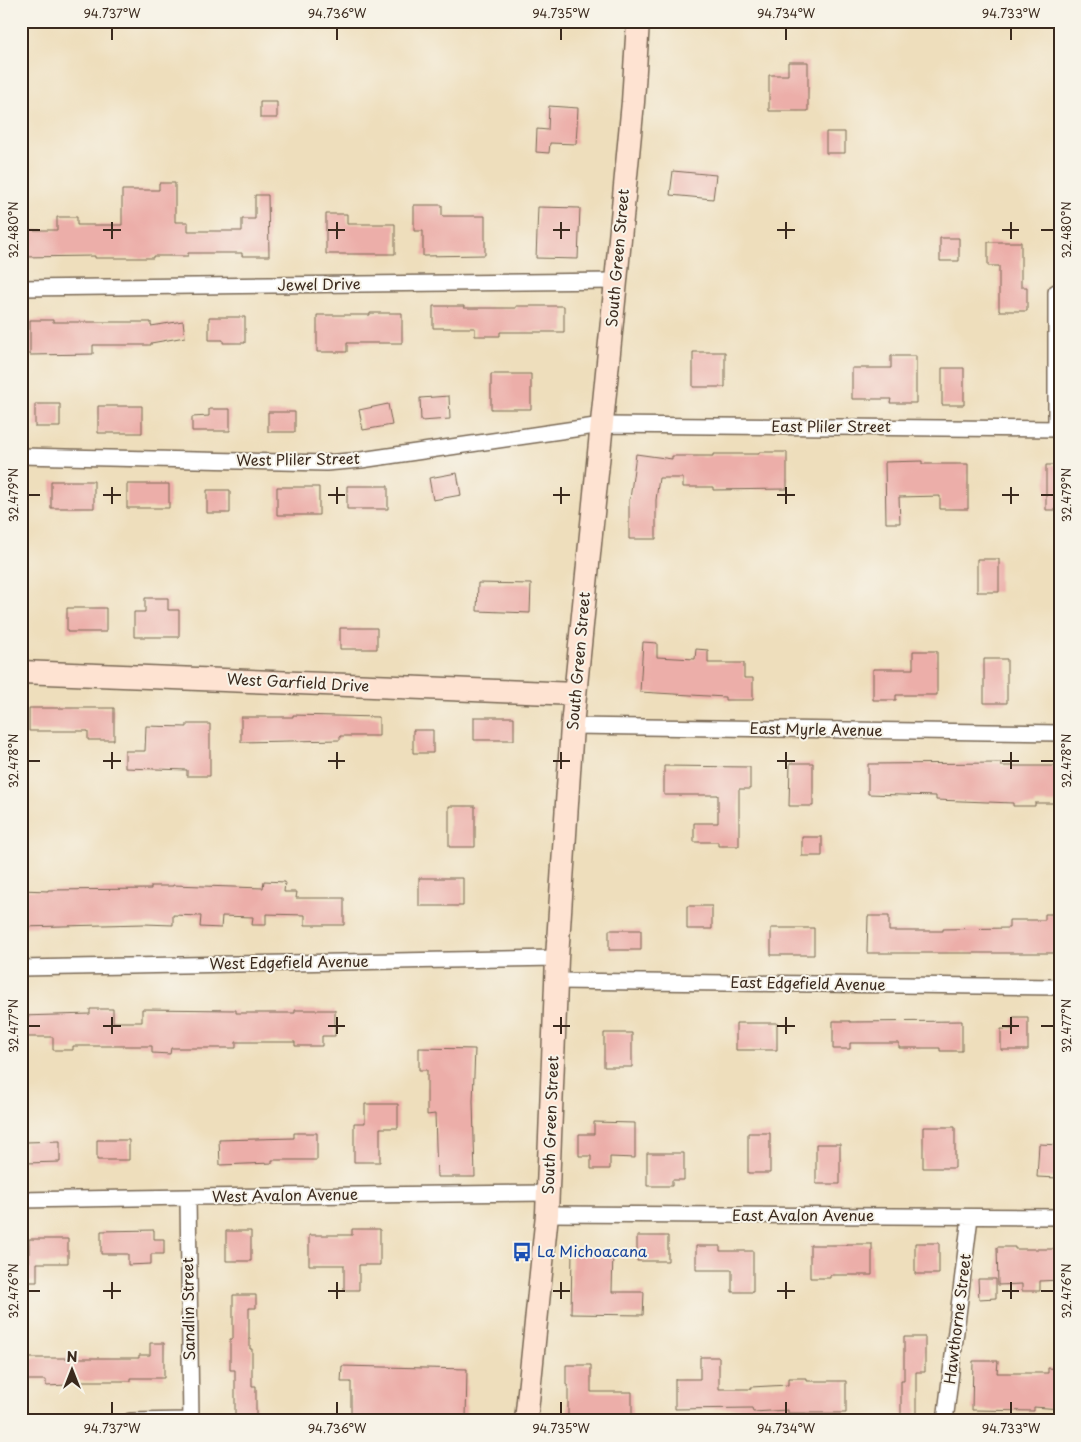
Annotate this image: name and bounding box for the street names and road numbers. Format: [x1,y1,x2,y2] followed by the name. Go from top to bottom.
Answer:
[599,188,634,328] street label: South Green Street
[277,271,361,296] street label: Jewel Drive
[771,414,891,437] street label: East Pliler Street
[236,446,360,471] street label: West Pliler Street
[560,591,595,731] street label: South Green Street
[226,666,370,697] street label: West Garfield Drive
[749,716,883,741] street label: East Myrle Avenue
[209,949,369,974] street label: West Edgefield Avenue
[730,970,886,995] street label: East Edgefield Avenue
[536,1055,563,1195] street label: South Green Street
[212,1182,358,1207] street label: West Avalon Avenue
[732,1203,874,1226] street label: East Avalon Avenue
[937,1252,976,1385] street label: Hawthorne Street
[175,1257,200,1361] street label: Sandlin Street

